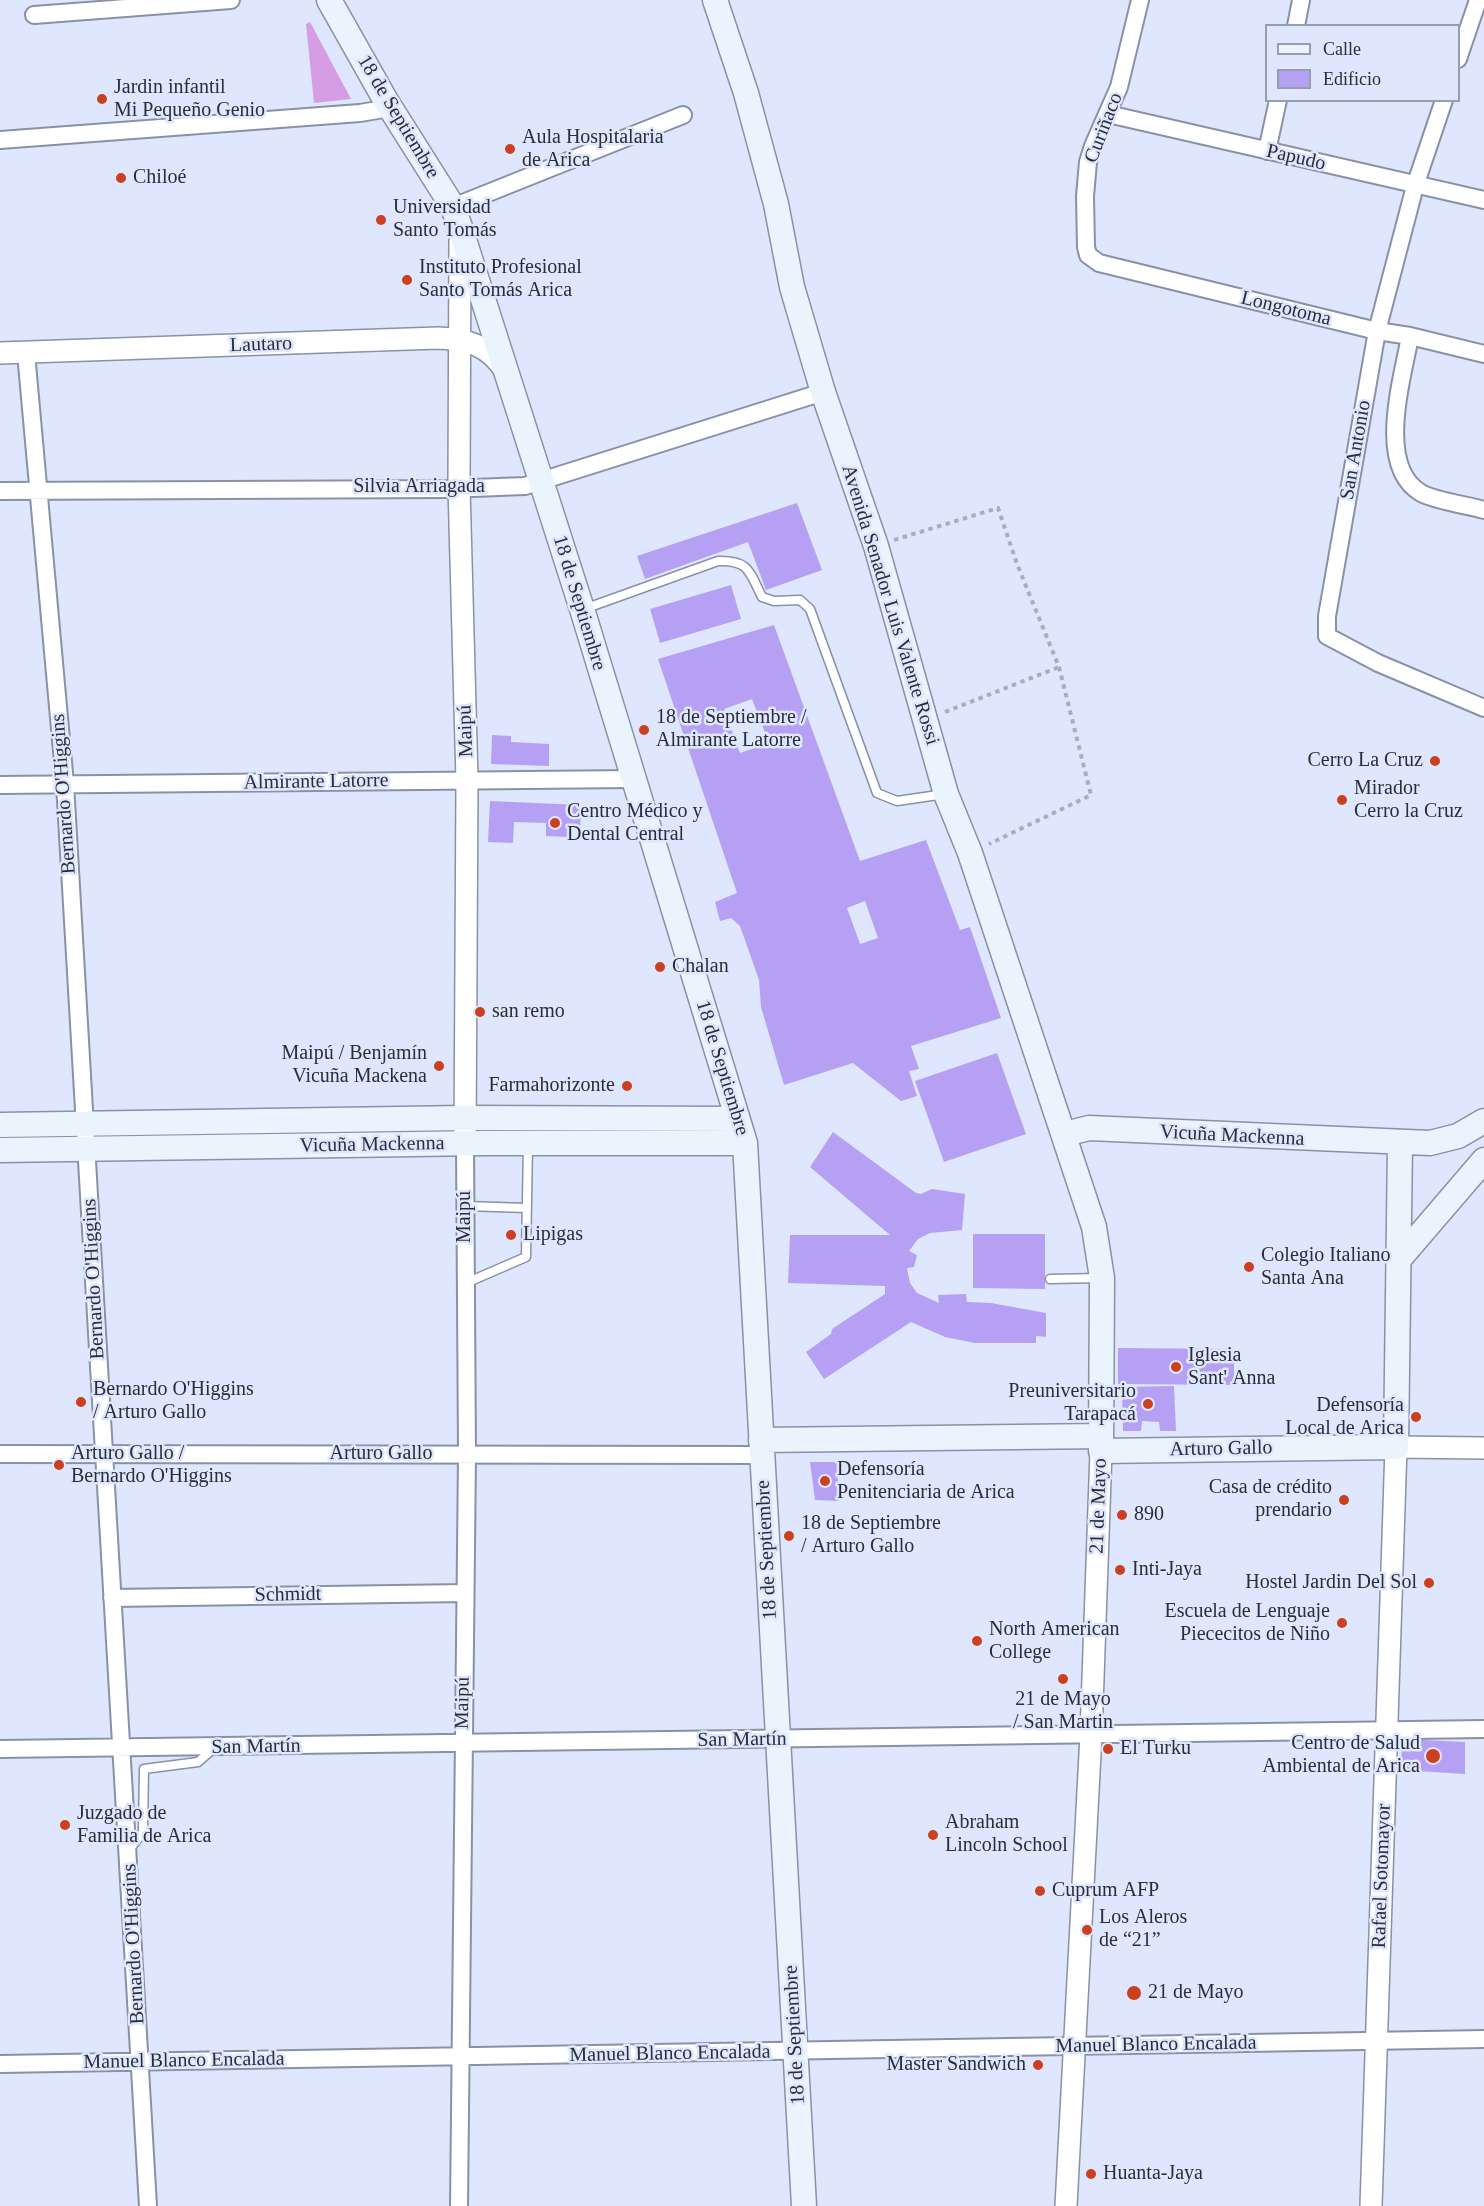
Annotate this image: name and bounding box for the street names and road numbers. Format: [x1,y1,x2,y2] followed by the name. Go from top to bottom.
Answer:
[352,51,444,183] street label: 18 de Septiembre
[1080,89,1128,167] street label: Curiñaco
[1264,140,1328,176] street label: Papudo
[1238,286,1334,332] street label: Longotoma
[230,332,292,358] street label: Lautaro
[1335,398,1377,502] street label: San Antonio
[836,462,944,748] street label: Avenida Senador Luis Valente Rossi
[353,475,485,499] street label: Silvia Arriagada
[547,533,611,673] street label: 18 de Septiembre
[453,704,479,758] street label: Maipú
[46,713,82,875] street label: Bernardo O'Higgins
[243,769,389,795] street label: Almirante Latorre
[690,998,754,1138] street label: 18 de Septiembre
[1159,1120,1305,1152] street label: Vicuña Mackenna
[299,1132,445,1158] street label: Vicuña Mackenna
[453,1191,477,1243] street label: Maipú
[78,1198,110,1360] street label: Bernardo O'Higgins
[1169,1436,1273,1462] street label: Arturo Gallo
[330,1442,432,1466] street label: Arturo Gallo
[1085,1458,1113,1554] street label: 21 de Mayo
[751,1479,783,1621] street label: 18 de Septiembre
[254,1582,322,1608] street label: Schmidt
[451,1677,475,1729] street label: Maipú
[697,1727,787,1753] street label: San Martín
[211,1734,301,1760] street label: San Martín
[1367,1803,1397,1949] street label: Rafael Sotomayor
[118,1863,150,2025] street label: Bernardo O'Higgins
[779,1964,811,2106] street label: 18 de Septiembre
[1055,2031,1257,2059] street label: Manuel Blanco Encalada
[569,2040,771,2068] street label: Manuel Blanco Encalada
[83,2047,285,2075] street label: Manuel Blanco Encalada

